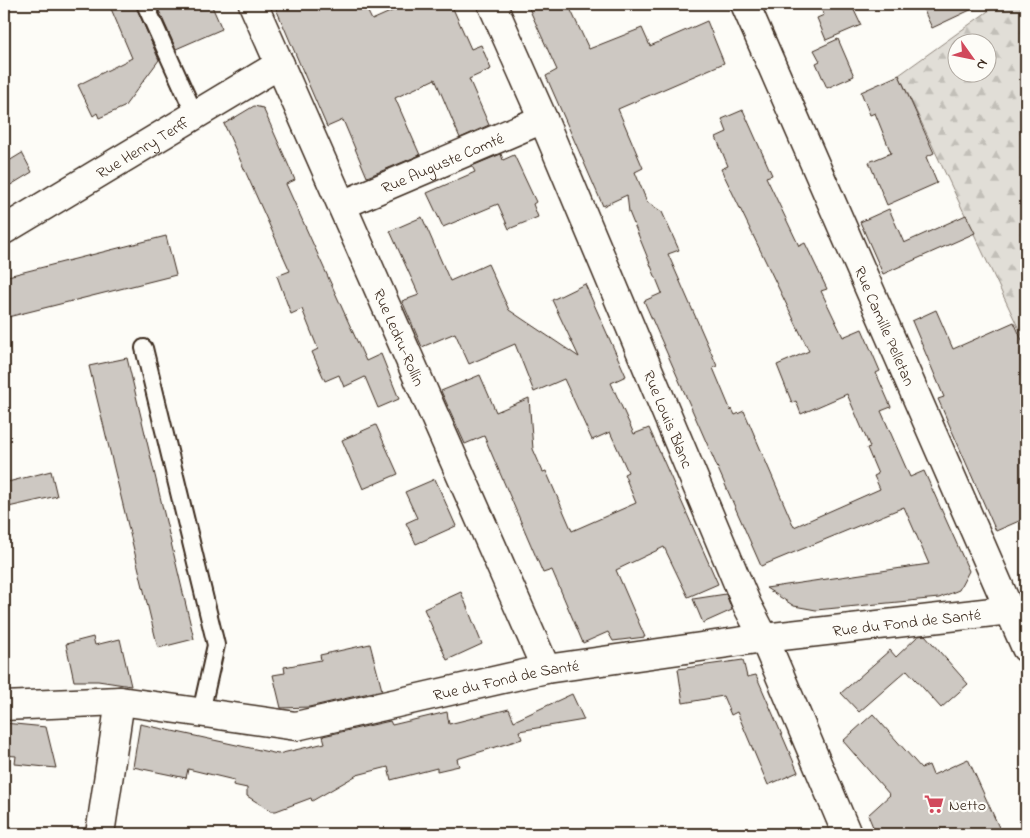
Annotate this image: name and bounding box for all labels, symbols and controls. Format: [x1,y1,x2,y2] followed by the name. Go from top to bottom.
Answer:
[948,32,998,82] north arrow
[970,55,993,74] text: N
[92,111,194,186] street label: Rue Henry Terff
[378,127,509,201] street label: Rue Auguste Comté
[847,263,920,390] street label: Rue Camille Pelletan
[366,285,430,391] street label: Rue Ledru-Rollin
[636,367,699,473] street label: Rue Louis Blanc
[831,603,983,644] street label: Rue du Fond de Santé
[431,654,582,708] street label: Rue du Fond de Santé
[923,793,945,815] supermarket icon: Netto
[949,794,986,818] place label: Netto

